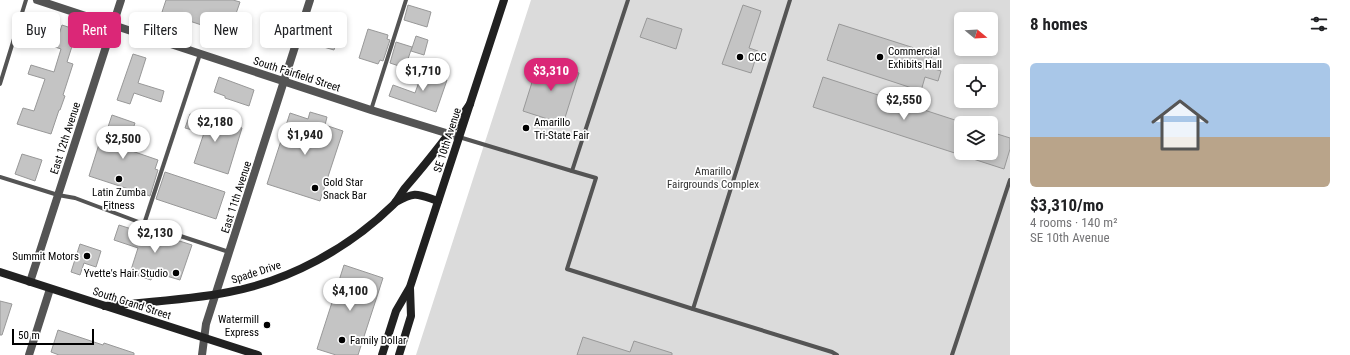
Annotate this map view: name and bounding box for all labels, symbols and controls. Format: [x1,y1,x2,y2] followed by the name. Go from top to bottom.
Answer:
[12,12,60,48] chip: Buy
[68,12,121,48] chip: Rent
[129,12,192,48] chip: Filters
[200,12,252,48] chip: New
[260,12,347,48] chip: Apartment
[954,12,998,56] north arrow
[954,12,998,160] map controls
[1308,13,1330,35] icon: filters
[1030,14,1088,34] text: 8 homes
[888,45,942,71] place label: Commercial Exhibits Hall
[748,51,767,64] place label: CCC
[735,52,745,62] marker: CCC
[875,52,885,62] marker: Commercial Exhibits Hall
[252,54,342,95] street label: South Fairfield Street
[390,58,456,92] pin: $1,710
[518,58,584,92] pin: $3,310
[405,63,441,78] text: $1,710
[533,63,569,78] text: $3,310
[954,64,998,108] button: locate
[871,87,937,121] pin: $2,550
[1144,89,1216,161] icon: home
[886,92,922,107] text: $2,550
[48,100,83,176] street label: East 12th Avenue
[431,106,464,174] street label: SE 10th Avenue
[182,109,248,143] pin: $2,180
[197,114,233,129] text: $2,180
[534,116,590,142] place label: Amarillo Tri-State Fair
[954,116,998,160] button: layers
[272,122,338,156] pin: $1,940
[521,123,531,133] marker: Amarillo Tri-State Fair
[90,126,156,160] pin: $2,500
[287,127,323,142] text: $1,940
[105,131,141,146] text: $2,500
[219,159,254,235] street label: East 11th Avenue
[667,165,759,191] park label: Amarillo Fairgrounds Complex
[114,174,124,184] marker: Latin Zumba Fitness
[323,176,367,202] place label: Gold Star Snack Bar
[310,183,320,193] marker: Gold Star Snack Bar
[92,186,146,212] place label: Latin Zumba Fitness
[1030,195,1104,215] text: $3,310/mo
[1030,215,1117,230] text: 4 rooms · 140 m²
[122,220,188,254] pin: $2,130
[137,225,173,240] text: $2,130
[1030,230,1110,245] text: SE 10th Avenue
[12,250,79,263] place label: Summit Motors
[82,251,92,261] marker: Summit Motors
[230,258,283,287] street label: Spade Drive
[84,267,168,280] place label: Yvette's Hair Studio
[171,268,181,278] marker: Yvette's Hair Studio
[317,278,383,312] pin: $4,100
[332,283,368,298] text: $4,100
[91,285,173,322] street label: South Grand Street
[218,313,259,339] place label: Watermill Express
[262,320,272,330] marker: Watermill Express
[12,327,94,346] scale bar
[18,329,40,342] text: 50 m
[350,334,407,347] place label: Family Dollar
[337,335,347,345] marker: Family Dollar

